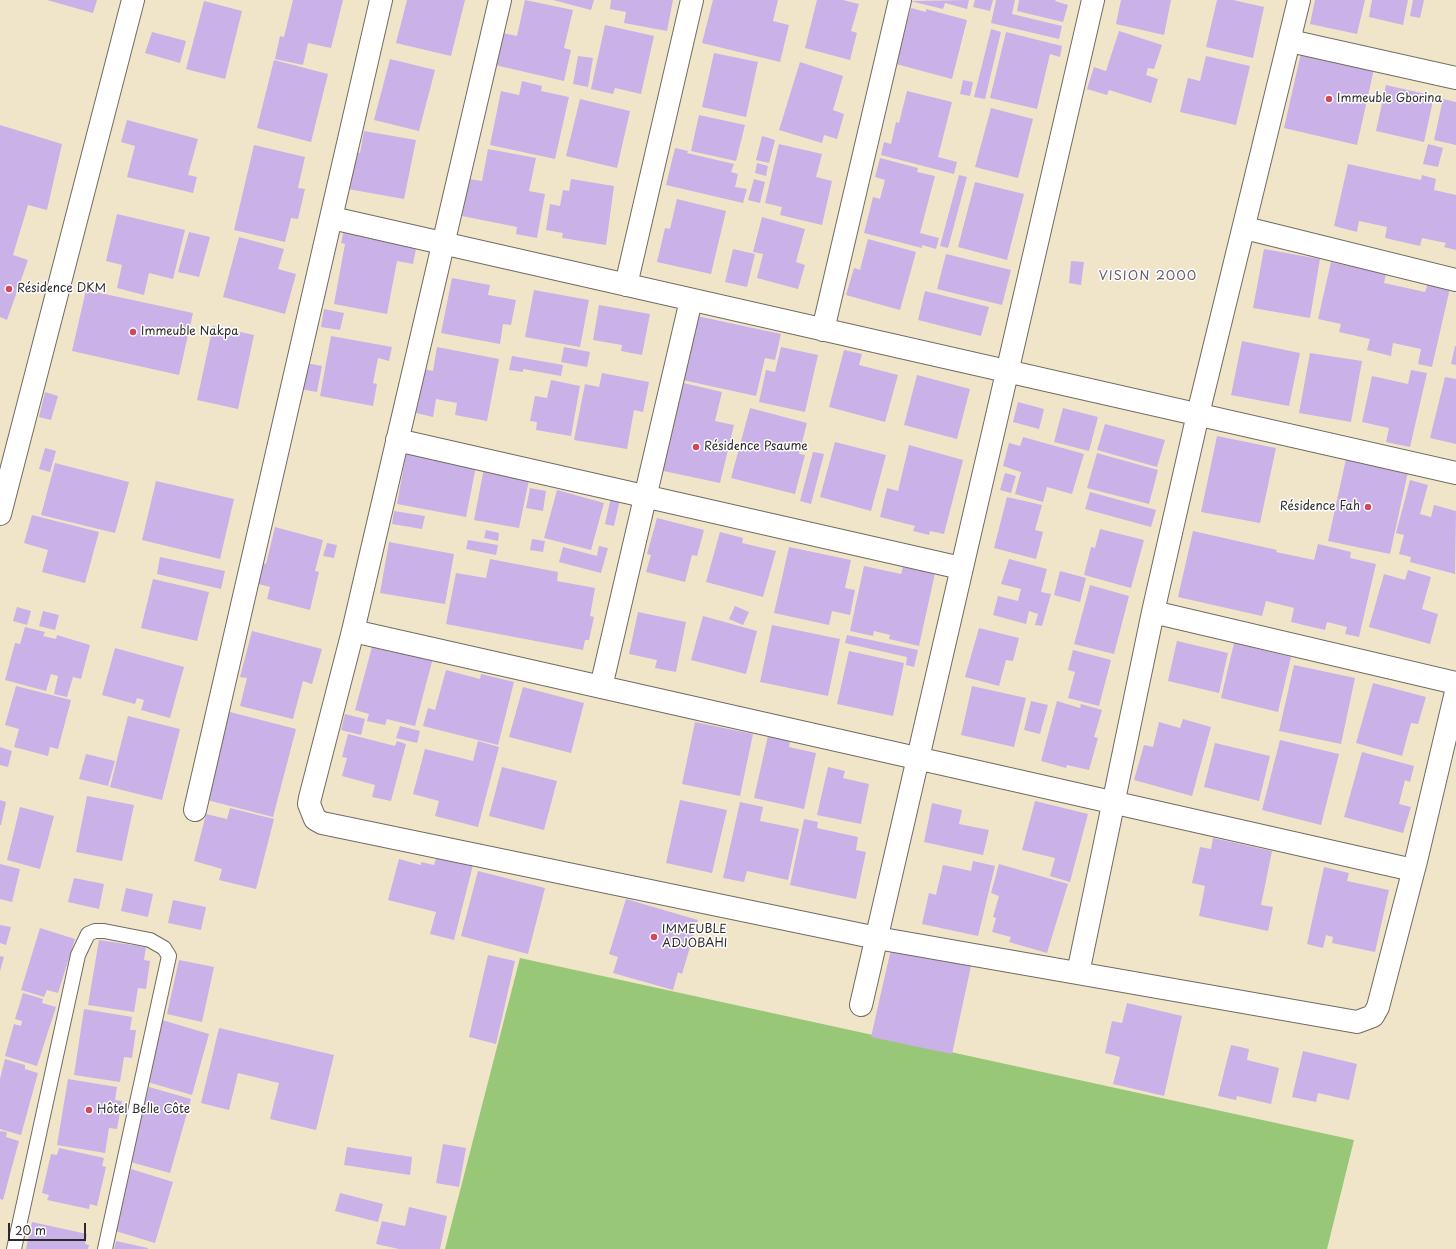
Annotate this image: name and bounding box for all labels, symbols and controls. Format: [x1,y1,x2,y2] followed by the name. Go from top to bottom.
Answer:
[1337,92,1442,106] place label: Immeuble Gborina
[1324,94,1334,104] marker: Immeuble Gborina
[1099,268,1197,284] district label: VISION 2000
[17,282,106,296] place label: Résidence DKM
[4,284,14,294] marker: Résidence DKM
[141,325,238,339] place label: Immeuble Nakpa
[128,327,138,337] marker: Immeuble Nakpa
[704,440,808,454] place label: Résidence Psaume
[691,442,701,452] marker: Résidence Psaume
[1280,500,1360,514] place label: Résidence Fah
[1363,502,1373,512] marker: Résidence Fah
[662,923,728,951] place label: IMMEUBLE ADJOBAHI
[649,932,659,942] marker: IMMEUBLE ADJOBAHI
[97,1103,190,1117] place label: Hôtel Belle Côte
[84,1105,94,1115] marker: Hôtel Belle Côte
[10,1215,88,1241] scale bar
[15,1221,46,1239] text: 20 m

